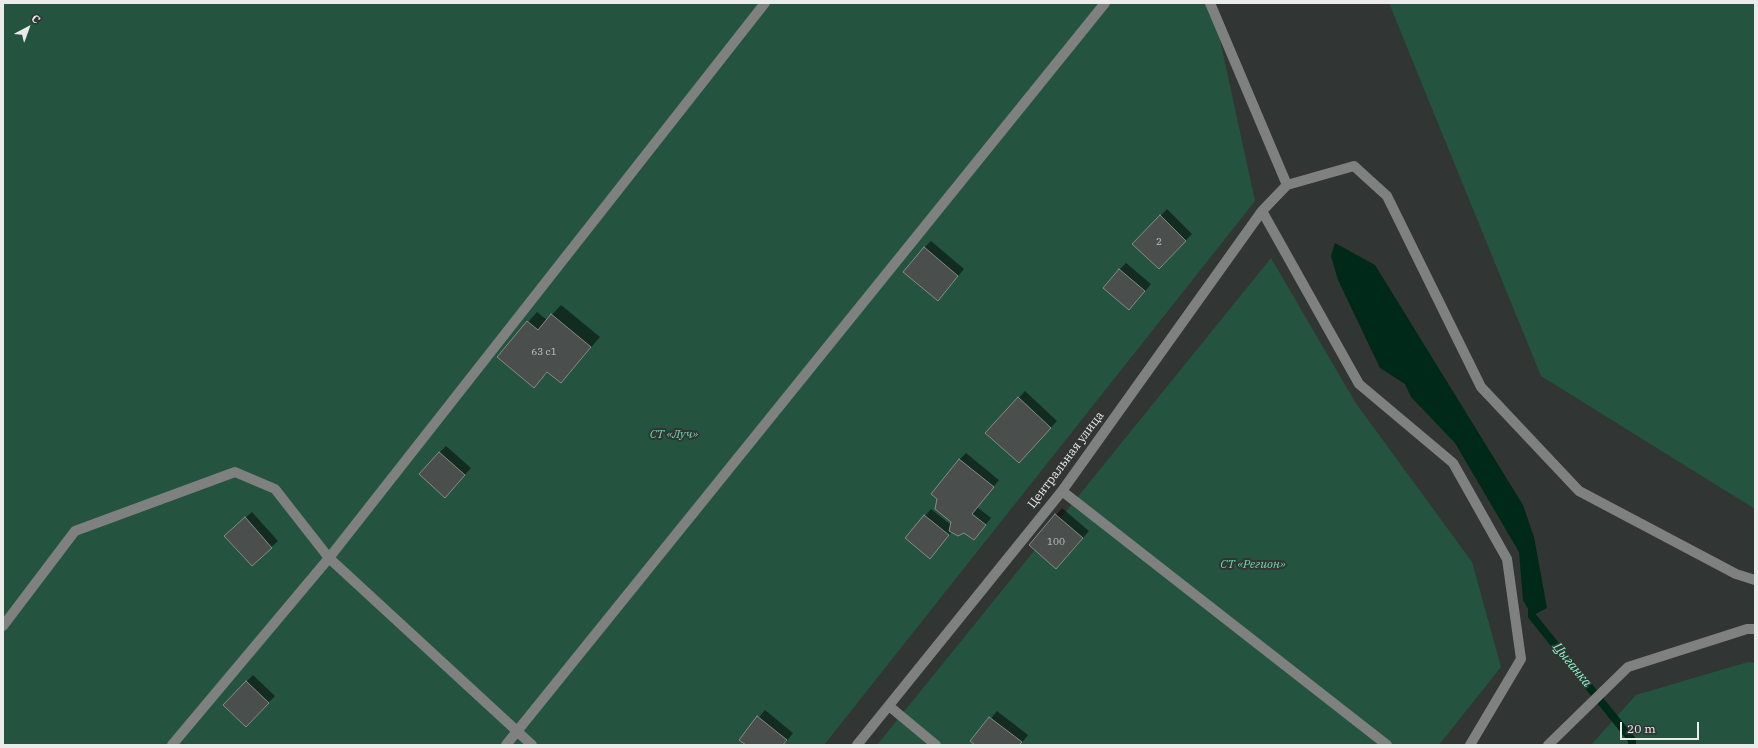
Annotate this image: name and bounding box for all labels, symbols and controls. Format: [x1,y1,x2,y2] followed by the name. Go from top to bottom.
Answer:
[8,8,48,48] north arrow
[29,11,43,27] text: С
[1156,236,1162,248] house number: 2
[531,346,557,358] house number: 63 с1
[1025,409,1107,511] street label: Центральная улица
[650,428,698,442] park label: СТ «Луч»
[1047,536,1065,548] house number: 100
[1220,558,1286,572] park label: СТ «Регион»
[1549,640,1595,690] water label: Цыганка
[1622,714,1701,740] scale bar
[1627,721,1656,736] text: 20 m

